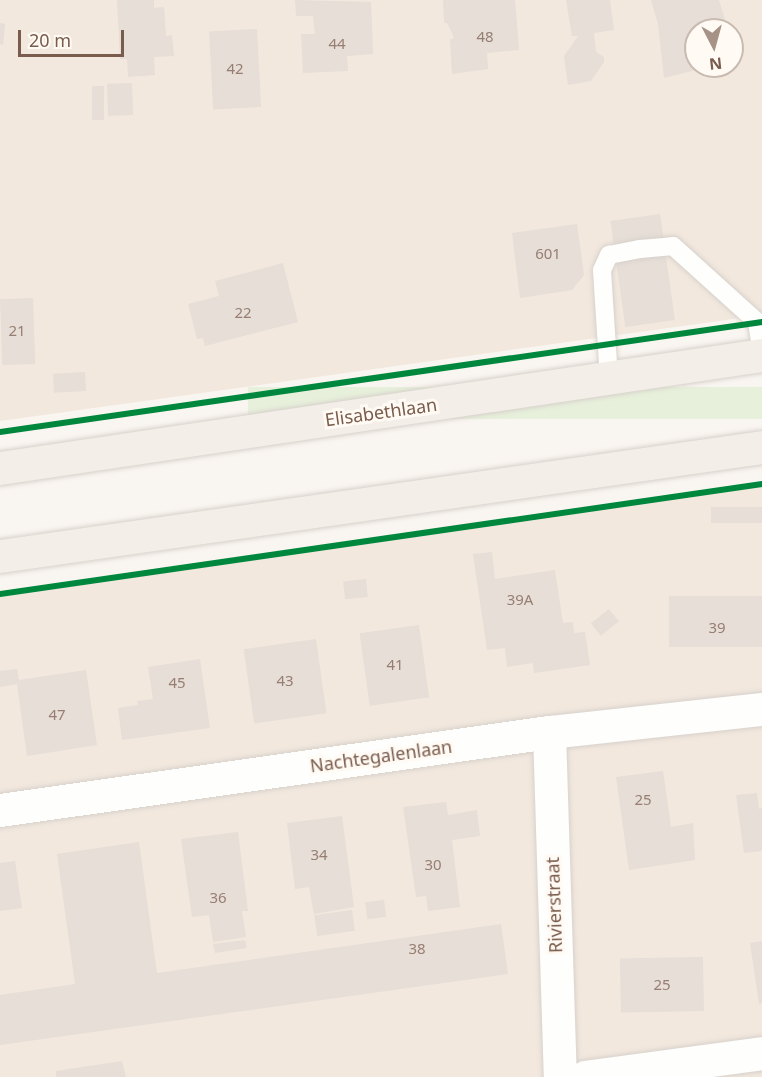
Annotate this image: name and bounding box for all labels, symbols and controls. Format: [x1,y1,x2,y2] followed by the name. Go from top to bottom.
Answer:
[21,18,128,56] scale bar
[684,18,744,78] north arrow
[29,28,71,52] text: 20 m
[476,28,494,46] house number: 48
[328,35,346,53] house number: 44
[708,52,723,76] text: N
[226,60,244,78] house number: 42
[535,245,561,263] house number: 601
[234,304,252,322] house number: 22
[8,322,26,340] house number: 21
[324,393,438,431] street label: Elisabethlaan
[507,591,533,609] house number: 39A
[708,619,726,637] house number: 39
[386,656,404,674] house number: 41
[276,672,294,690] house number: 43
[168,674,186,692] house number: 45
[48,706,66,724] house number: 47
[309,735,453,777] street label: Nachtegalenlaan
[634,791,652,809] house number: 25
[310,846,328,864] house number: 34
[424,856,442,874] house number: 30
[542,857,566,953] street label: Rivierstraat
[209,889,227,907] house number: 36
[408,940,426,958] house number: 38
[653,976,671,994] house number: 25

